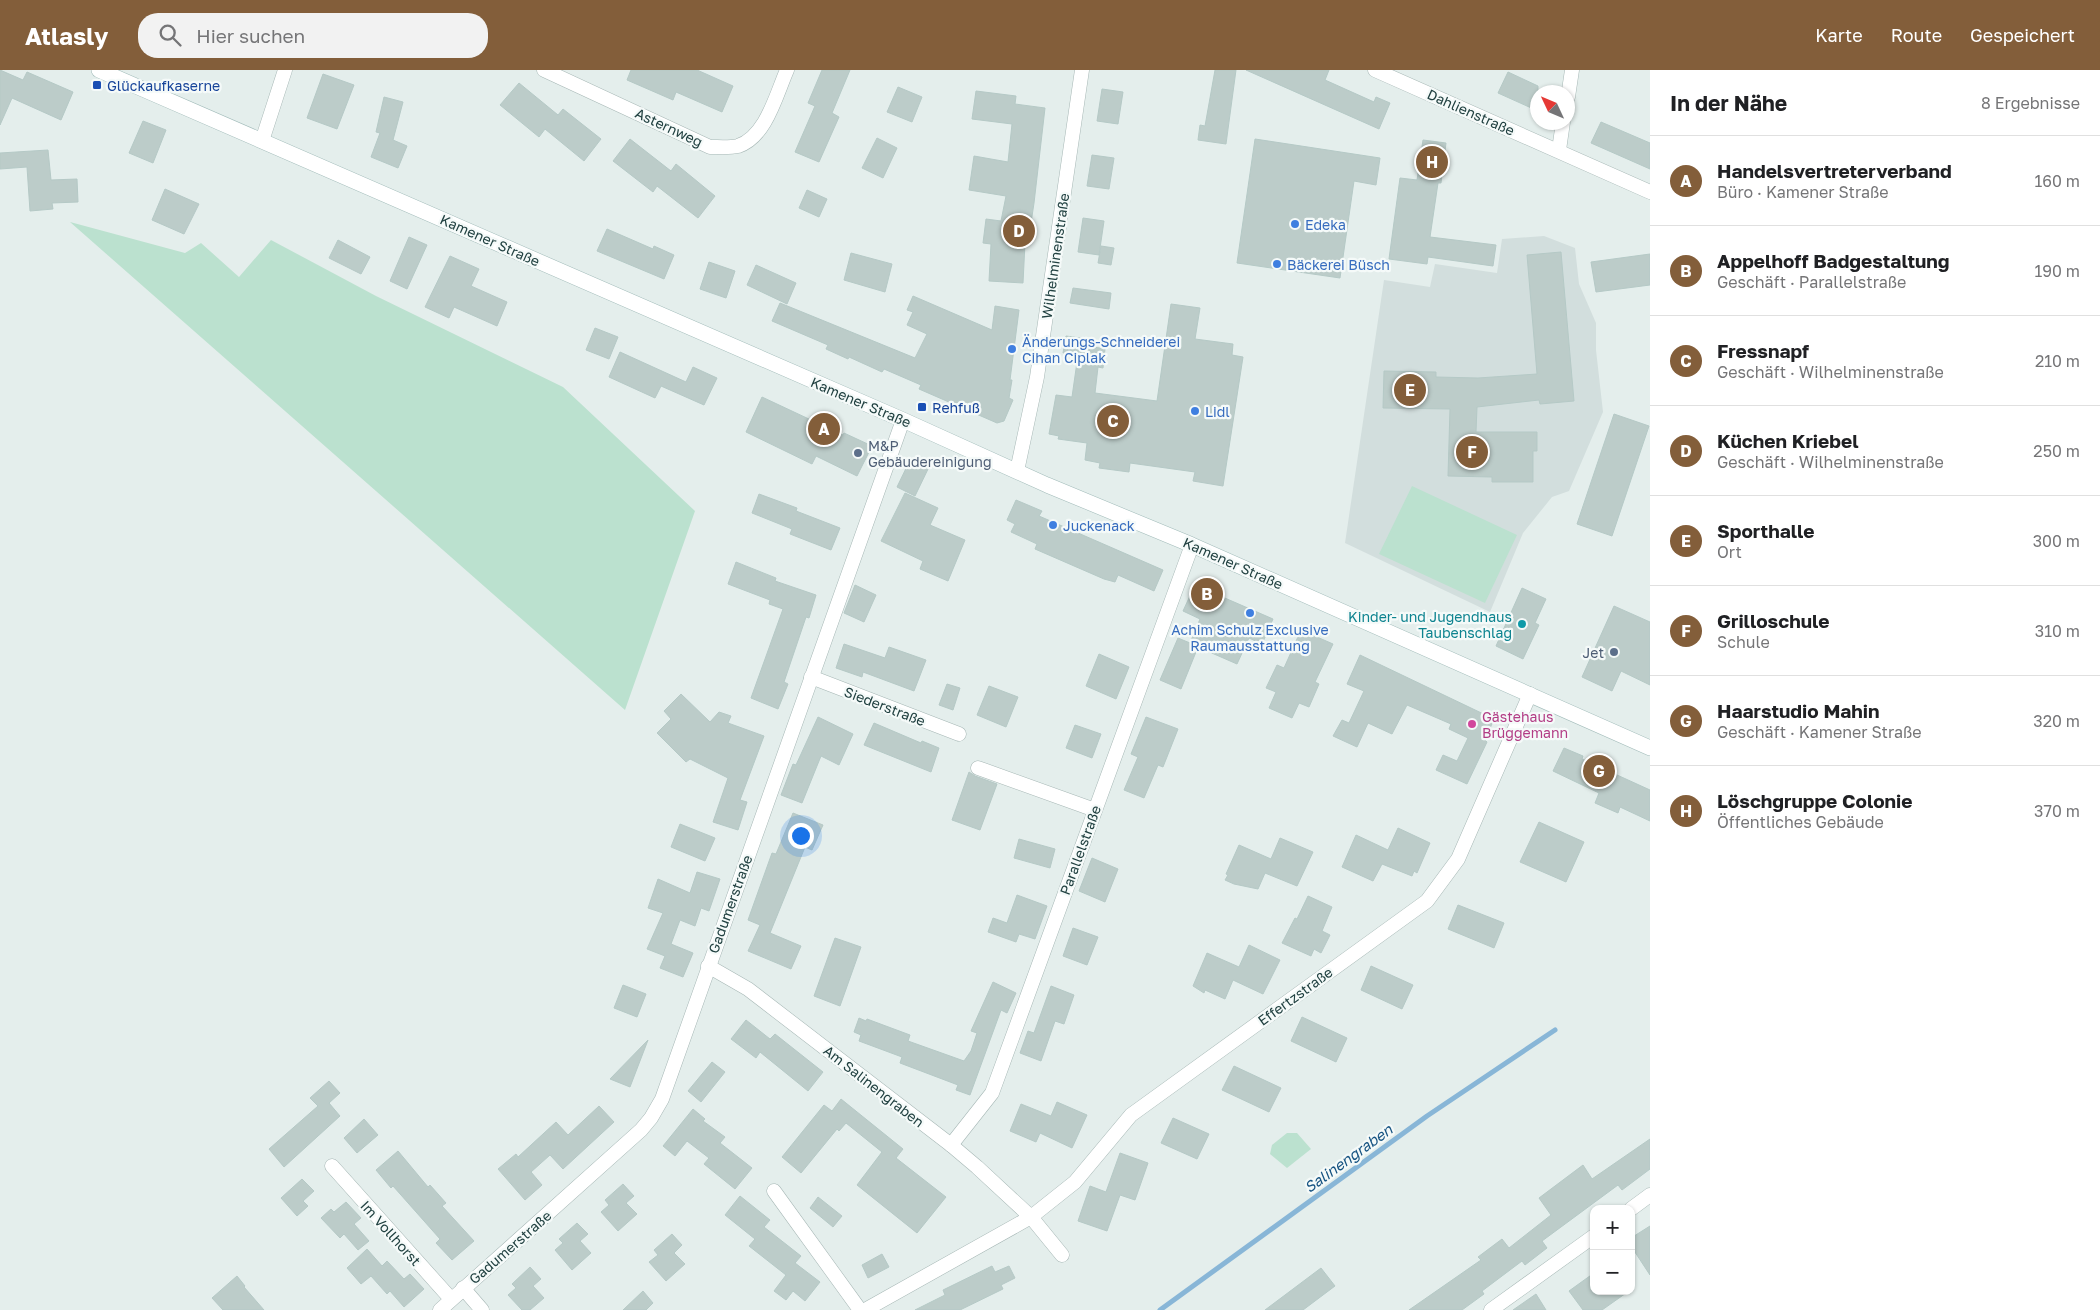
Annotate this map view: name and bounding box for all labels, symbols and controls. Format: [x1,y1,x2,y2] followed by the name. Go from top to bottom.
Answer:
[138,13,488,58] search box
[25,21,108,50] text: Atlasly
[156,21,184,49] icon: search
[196,24,305,47] text: Hier suchen
[1815,24,1863,46] text: Karte
[1891,24,1942,46] text: Route
[1970,24,2075,46] text: Gespeichert
[107,77,220,94] place label: Glückaufkaserne
[91,79,103,91] marker: Glückaufkaserne
[1425,85,1517,139] street label: Dahlienstraße
[1530,85,1575,130] north arrow
[1670,90,1787,116] text: In der Nähe
[1981,93,2080,113] text: 8 Ergebnisse
[633,104,705,150] street label: Asternweg
[1416,143,1448,181] pin: H
[1717,159,1952,182] text: Handelsvertreterverband
[1680,171,1692,191] text: A
[2034,171,2080,191] text: 160 m
[1717,182,1889,202] text: Büro · Kamener Straße
[1038,192,1072,320] street label: Wilhelminenstraße
[437,210,543,270] street label: Kamener Straße
[1003,212,1035,250] pin: D
[1305,216,1346,233] place label: Edeka
[1289,218,1301,230] marker: Edeka
[1717,249,1949,272] text: Appelhoff Badgestaltung
[1287,256,1390,273] place label: Bäckerei Büsch
[1271,258,1283,270] marker: Bäckerei Büsch
[1680,261,1692,281] text: B
[2034,261,2080,281] text: 190 m
[1717,272,1906,292] text: Geschäft · Parallelstraße
[1022,333,1180,366] place label: Änderungs-Schneiderei Cihan Ciplak
[1717,339,1809,362] text: Fressnapf
[1006,343,1018,355] marker: Änderungs-Schneiderei Cihan Ciplak
[1680,351,1692,371] text: C
[2035,351,2080,371] text: 210 m
[1717,362,1944,382] text: Geschäft · Wilhelminenstraße
[1394,371,1426,409] pin: E
[808,373,914,431] street label: Kamener Straße
[932,399,980,416] place label: Rehfuß
[916,401,928,413] marker: Rehfuß
[1097,402,1129,440] pin: C
[1205,403,1230,420] place label: Lidl
[1189,405,1201,417] marker: Lidl
[808,410,840,448] pin: A
[1717,429,1859,452] text: Küchen Kriebel
[1456,433,1488,471] pin: F
[868,437,992,470] place label: M&P Gebäudereinigung
[1680,441,1692,461] text: D
[2033,441,2080,461] text: 250 m
[852,447,864,459] marker: M&P Gebäudereinigung
[1717,452,1944,472] text: Geschäft · Wilhelminenstraße
[1063,517,1135,534] place label: Juckenack
[1047,519,1059,531] marker: Juckenack
[1717,519,1815,542] text: Sporthalle
[1681,531,1691,551] text: E
[2033,531,2080,551] text: 300 m
[1180,533,1286,593] street label: Kamener Straße
[1717,542,1742,562] text: Ort
[1191,575,1223,613] pin: B
[1244,607,1256,619] marker: Achim Schulz Exclusive Raumausstattung
[1348,608,1512,641] place label: Kinder- und Jugendhaus Taubenschlag
[1717,609,1829,632] text: Grilloschule
[1516,618,1528,630] marker: Kinder- und Jugendhaus Taubenschlag
[1171,621,1329,654] place label: Achim Schulz Exclusive Raumausstattung
[1681,621,1691,641] text: F
[2035,621,2080,641] text: 310 m
[1717,632,1770,652] text: Schule
[1583,644,1604,661] place label: Jet
[1608,646,1620,658] marker: Jet
[842,683,928,729] street label: Siederstraße
[1717,699,1880,722] text: Haarstudio Mahin
[1482,708,1568,741] place label: Gästehaus Brüggemann
[1680,711,1692,731] text: G
[2033,711,2080,731] text: 320 m
[1466,718,1478,730] marker: Gästehaus Brüggemann
[1717,722,1922,742] text: Geschäft · Kamener Straße
[1583,752,1615,790] pin: G
[1717,789,1913,812] text: Löschgruppe Colonie
[1680,801,1692,821] text: H
[2034,801,2080,821] text: 370 m
[1056,803,1104,897] street label: Parallelstraße
[1717,812,1884,832] text: Öffentliches Gebäude
[788,823,814,849] your location
[704,853,756,955] street label: Gadumerstraße
[1254,963,1336,1029] street label: Effertzstraße
[820,1041,928,1131] street label: Am Salinengraben
[1300,1120,1397,1197] water label: Salinengraben
[357,1197,425,1269] street label: Im Vollhorst
[1590,1205,1635,1295] map controls
[1590,1205,1635,1250] button: +
[465,1207,555,1287] street label: Gadumerstraße
[1590,1250,1635,1295] button: −

